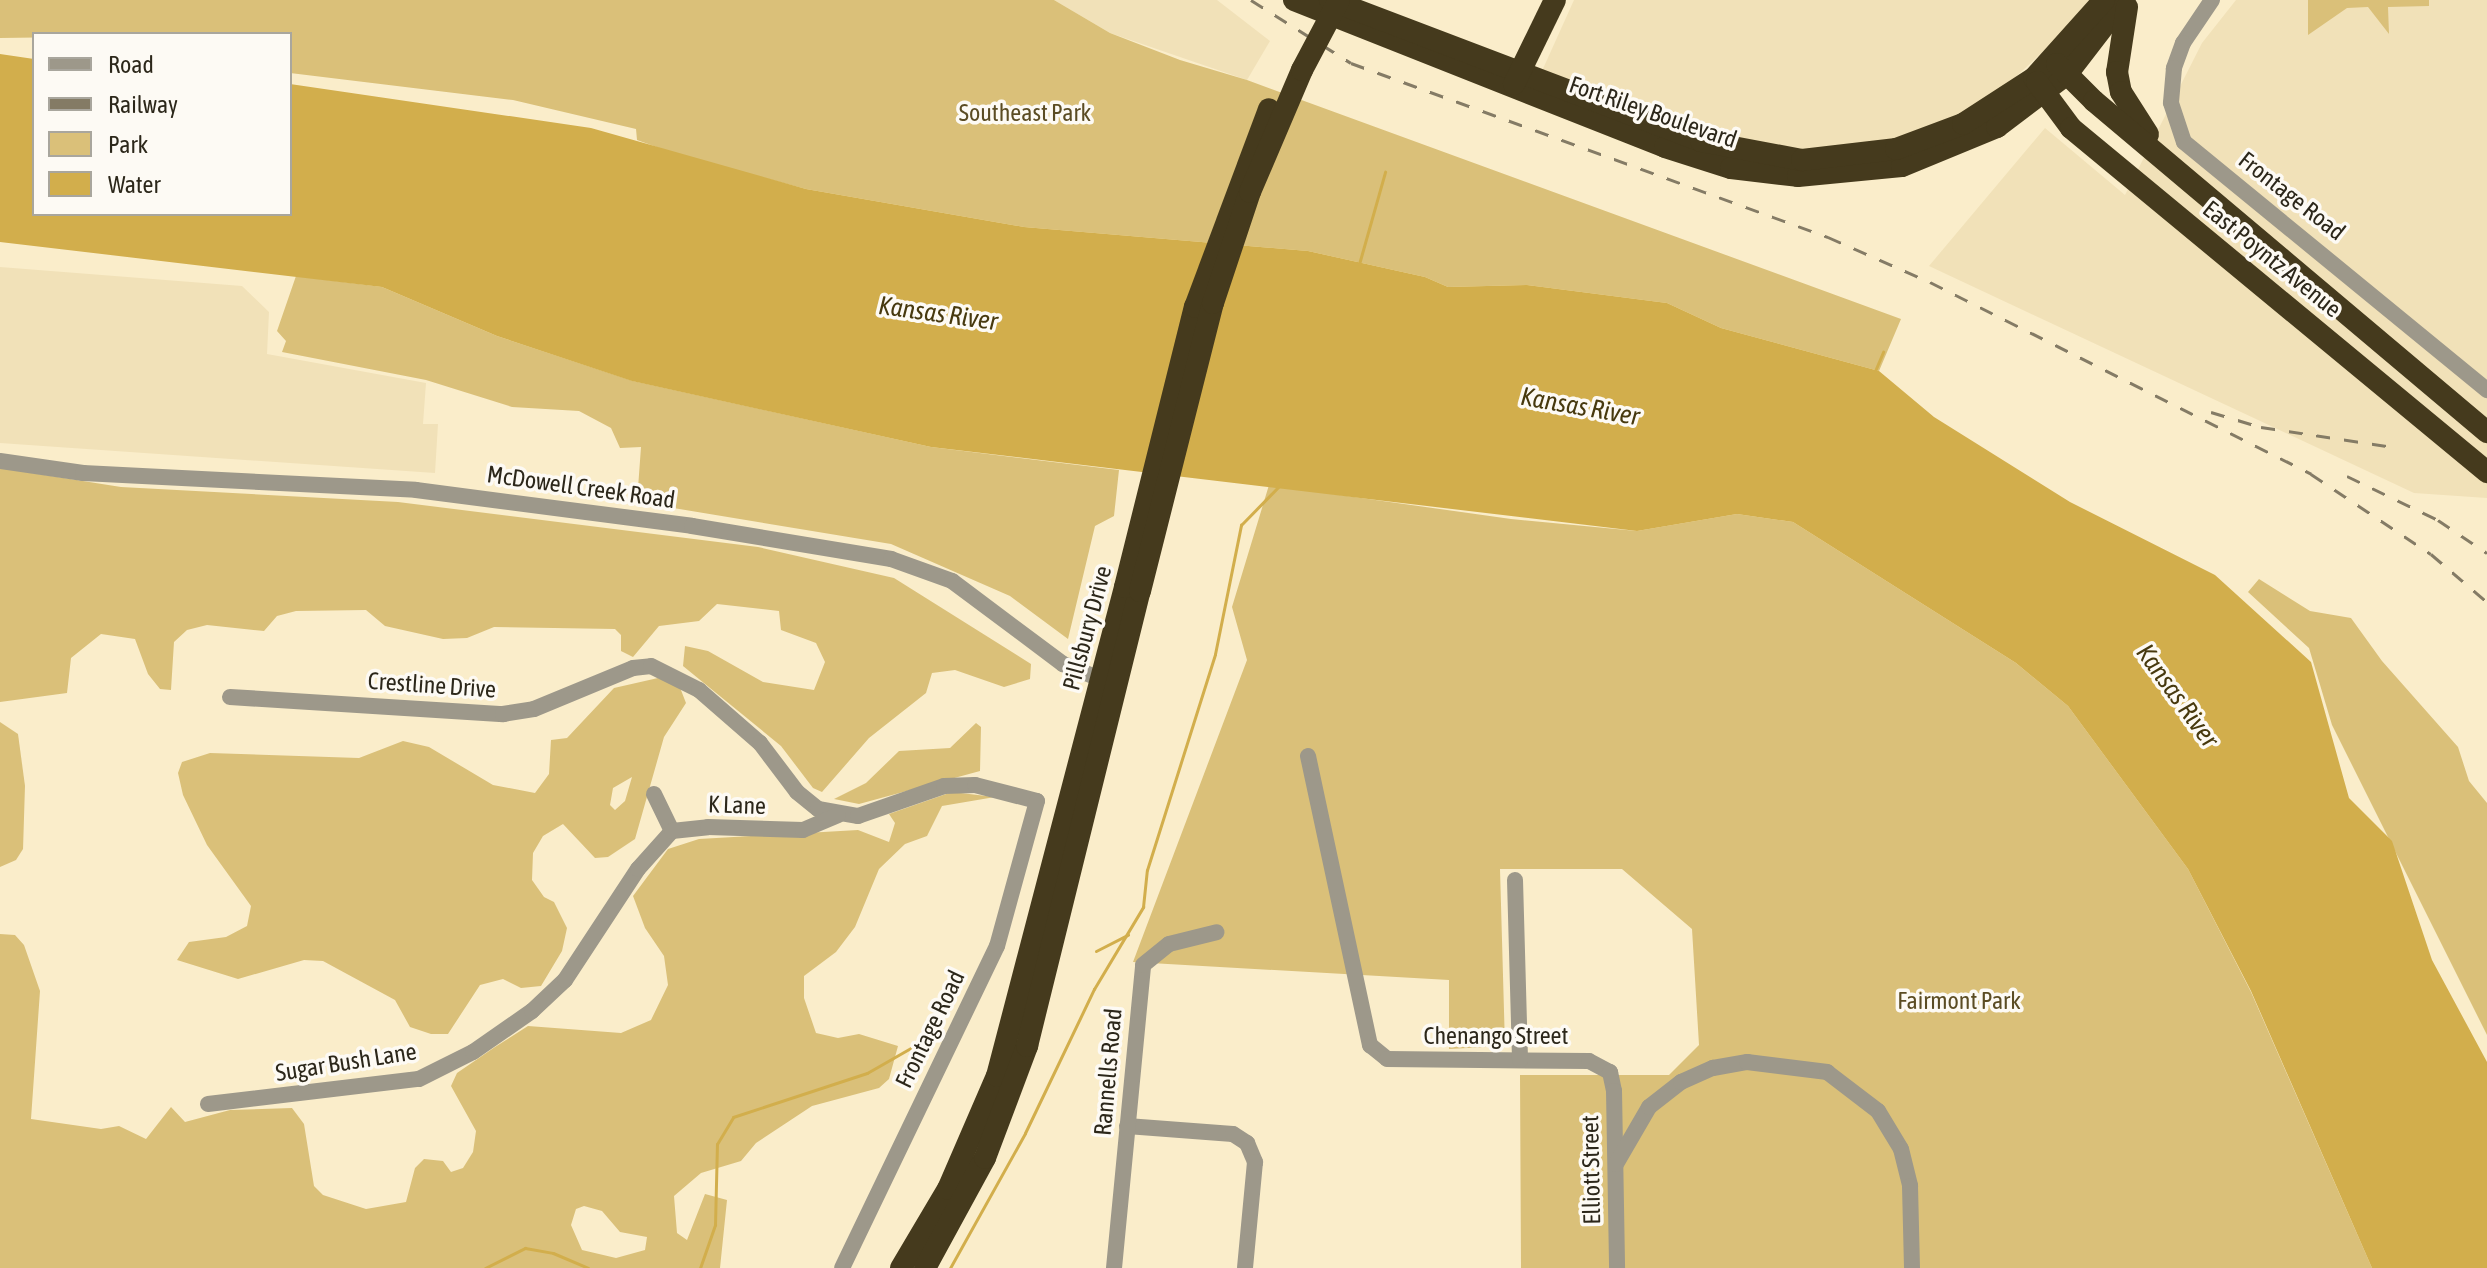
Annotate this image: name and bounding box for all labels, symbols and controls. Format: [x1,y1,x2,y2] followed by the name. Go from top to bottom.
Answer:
[32,32,292,216] legend
[108,51,154,78] text: Road
[1565,70,1741,154] street label: Fort Riley Boulevard
[108,91,178,118] text: Railway
[959,99,1091,127] park label: Southeast Park
[108,131,148,158] text: Park
[2233,146,2351,246] street label: Frontage Road
[108,171,161,198] text: Water
[2197,195,2347,323] street label: East Poyntz Avenue
[876,290,1000,338] water label: Kansas River
[1518,381,1642,433] water label: Kansas River
[485,460,677,514] street label: McDowell Creek Road
[1057,563,1117,693] street label: Pillsbury Drive
[2129,638,2225,754] water label: Kansas River
[367,666,497,704] street label: Crestline Drive
[707,790,767,820] street label: K Lane
[889,966,971,1092] street label: Frontage Road
[1897,987,2021,1015] park label: Fairmont Park
[1088,1007,1128,1137] street label: Rannells Road
[1424,1022,1568,1050] street label: Chenango Street
[273,1037,419,1087] street label: Sugar Bush Lane
[1576,1115,1606,1225] street label: Elliott Street

